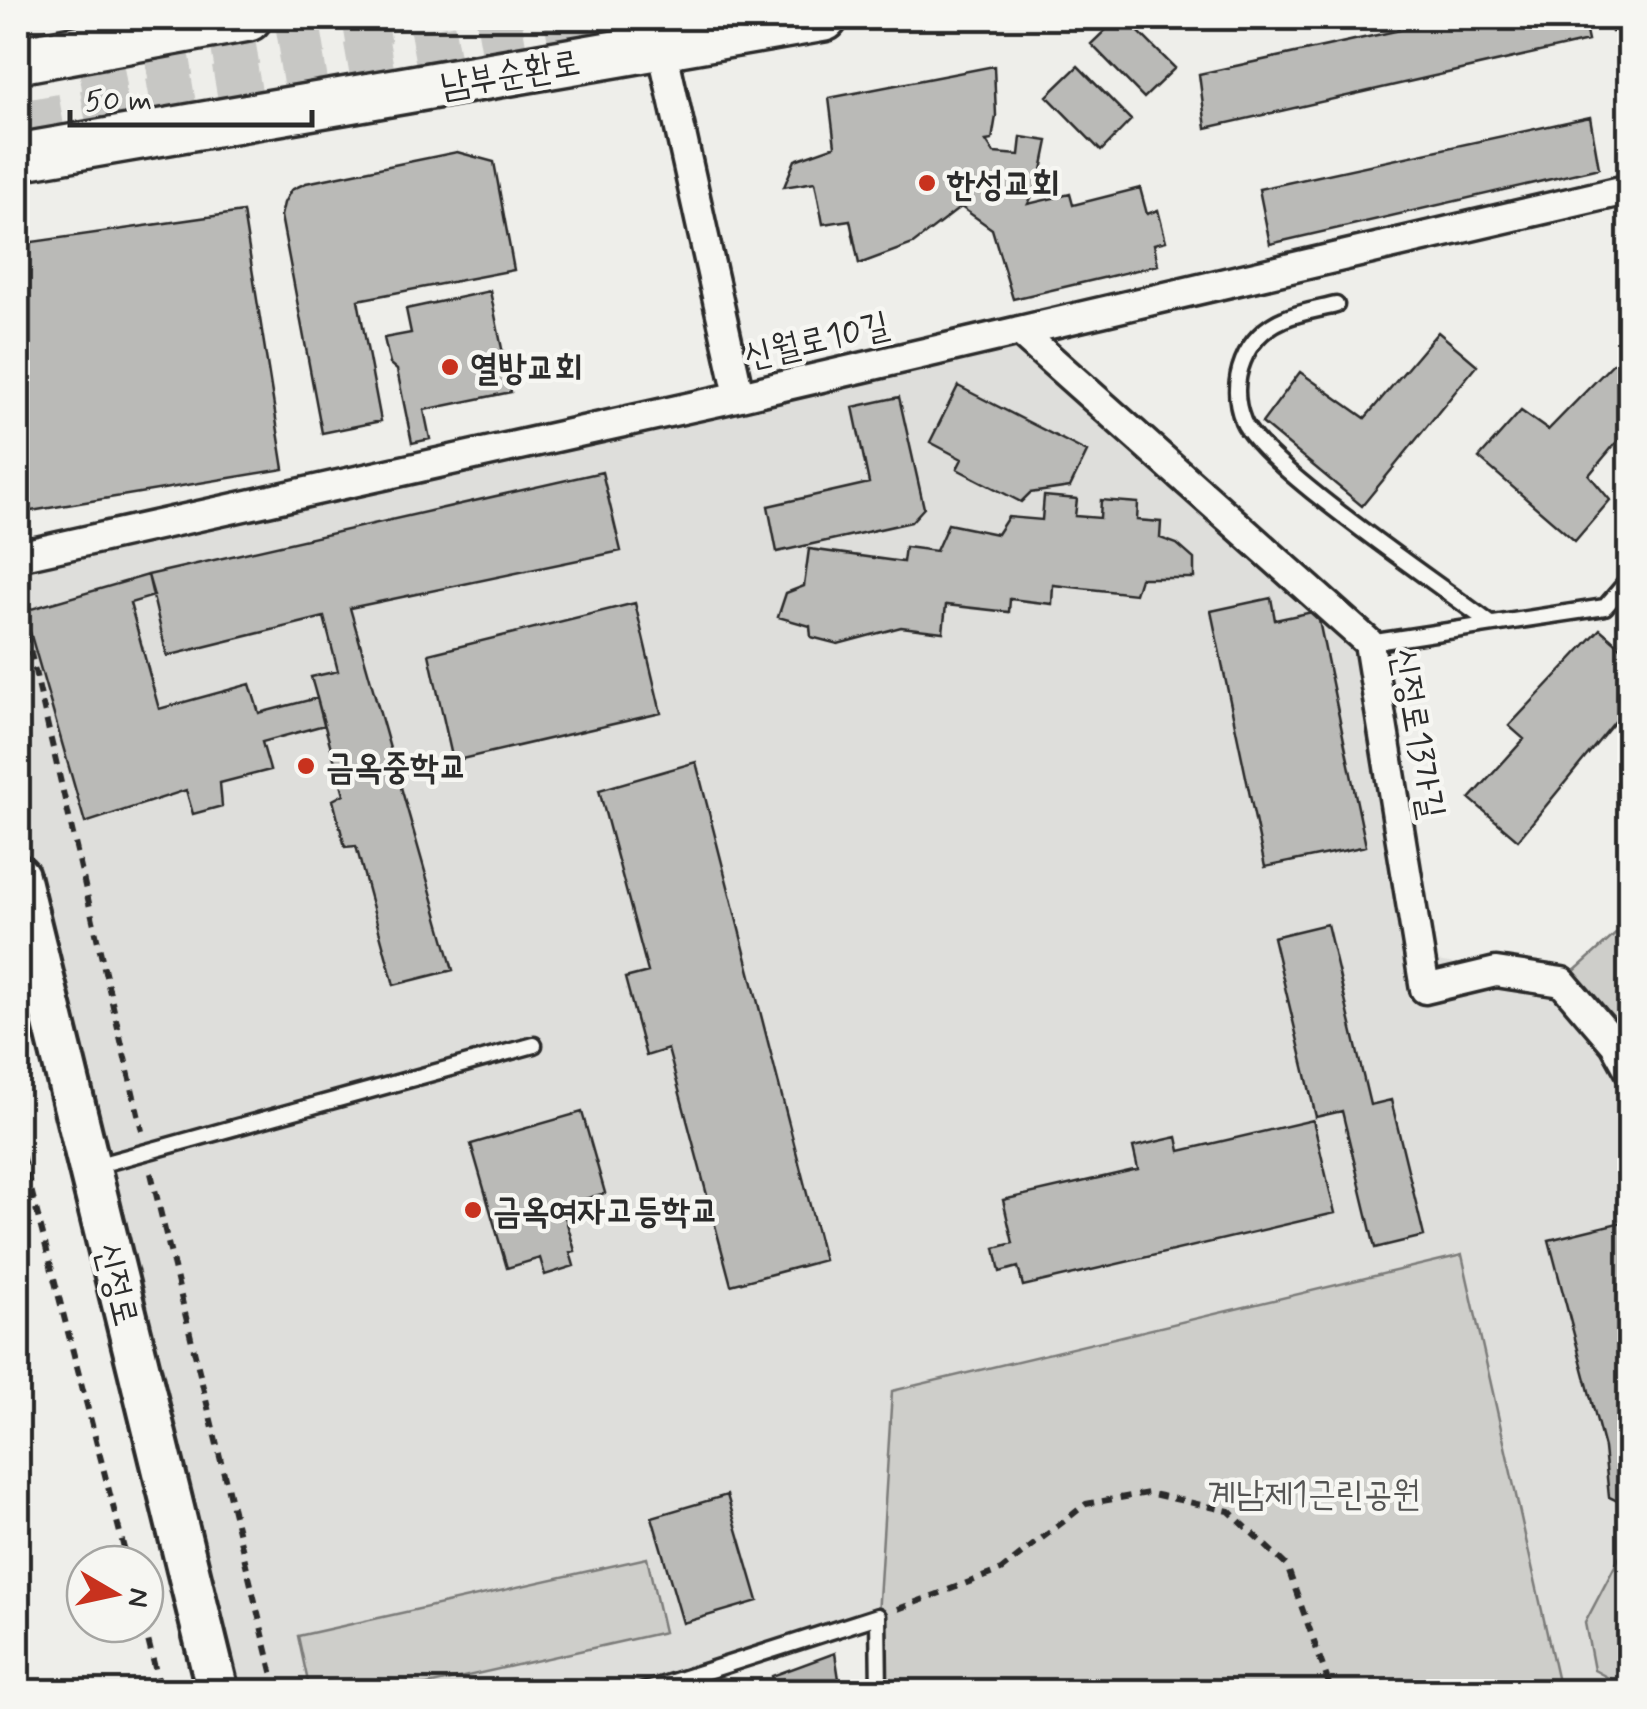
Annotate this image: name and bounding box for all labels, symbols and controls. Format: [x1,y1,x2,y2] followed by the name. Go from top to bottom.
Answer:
[437,40,584,110] street label: 남부순환로
[70,65,312,127] scale bar
[85,82,152,121] text: 50 m
[946,162,1060,208] place label: 한성교회
[916,172,938,194] marker: 한성교회
[739,302,894,380] street label: 신월로10길
[470,346,583,392] place label: 열방교회
[439,356,461,378] marker: 열방교회
[1379,645,1455,822] street label: 신정로13가길
[326,745,467,791] place label: 금옥중학교
[295,755,317,777] marker: 금옥중학교
[493,1189,718,1235] place label: 금옥여자고등학교
[462,1199,484,1221] marker: 금옥여자고등학교
[84,1238,149,1331] street label: 신정로
[1208,1472,1420,1518] park label: 계남제1근린공원
[65,1544,165,1644] north arrow
[117,1585,157,1610] text: N

